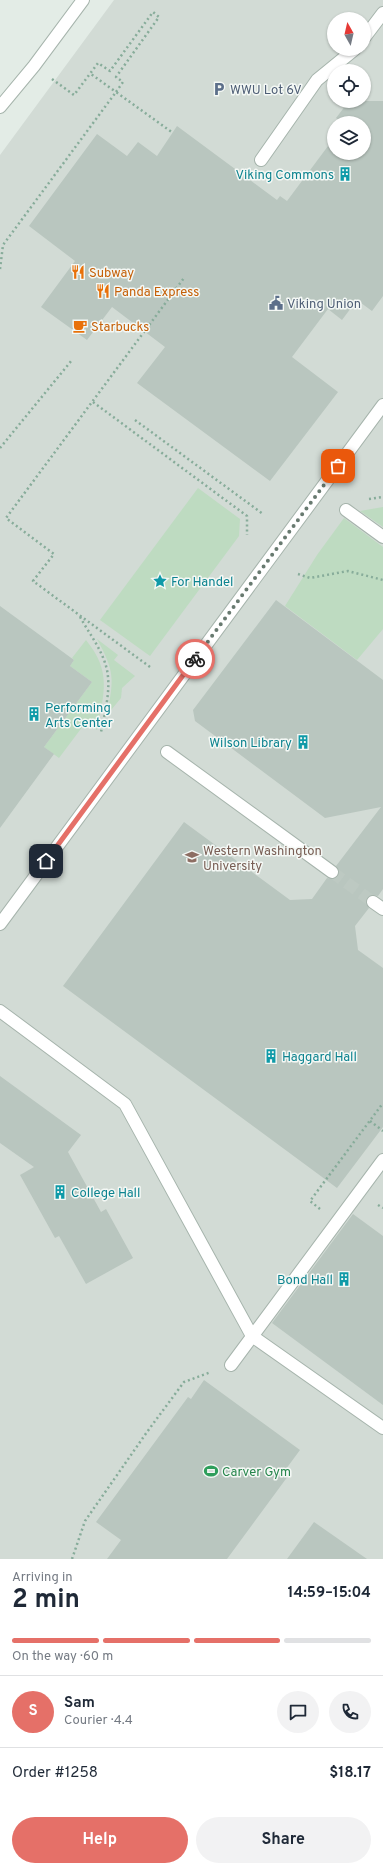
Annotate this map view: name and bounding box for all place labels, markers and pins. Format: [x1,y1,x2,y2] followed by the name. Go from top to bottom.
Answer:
[211,81,227,97] parking icon: WWU Lot 6V
[230,83,302,99] place label: WWU Lot 6V
[337,166,353,182] building icon: Viking Commons
[235,168,334,184] place label: Viking Commons
[70,264,86,280] restaurant icon: Subway
[89,266,134,282] place label: Subway
[95,283,111,299] restaurant icon: Panda Express
[114,285,199,301] place label: Panda Express
[268,295,284,311] public building icon: Viking Union
[287,297,361,313] place label: Viking Union
[72,318,88,334] cafe icon: Starbucks
[91,320,149,336] place label: Starbucks
[321,449,355,483] pin
[152,573,168,589] place icon: For Handel
[171,575,234,591] place label: For Handel
[45,701,113,732] place label: Performing Arts Center
[26,706,42,722] building icon: Performing Arts Center
[295,734,311,750] building icon: Wilson Library
[209,736,292,752] place label: Wilson Library
[29,844,63,878] pin
[203,844,322,875] place label: Western Washington University
[184,849,200,865] school or university icon: Western Washington University
[263,1048,279,1064] building icon: Haggard Hall
[282,1050,357,1066] place label: Haggard Hall
[52,1184,68,1200] building icon: College Hall
[71,1186,140,1202] place label: College Hall
[336,1271,352,1287] building icon: Bond Hall
[277,1273,333,1289] place label: Bond Hall
[203,1463,219,1479] sports icon: Carver Gym
[222,1465,291,1481] place label: Carver Gym

